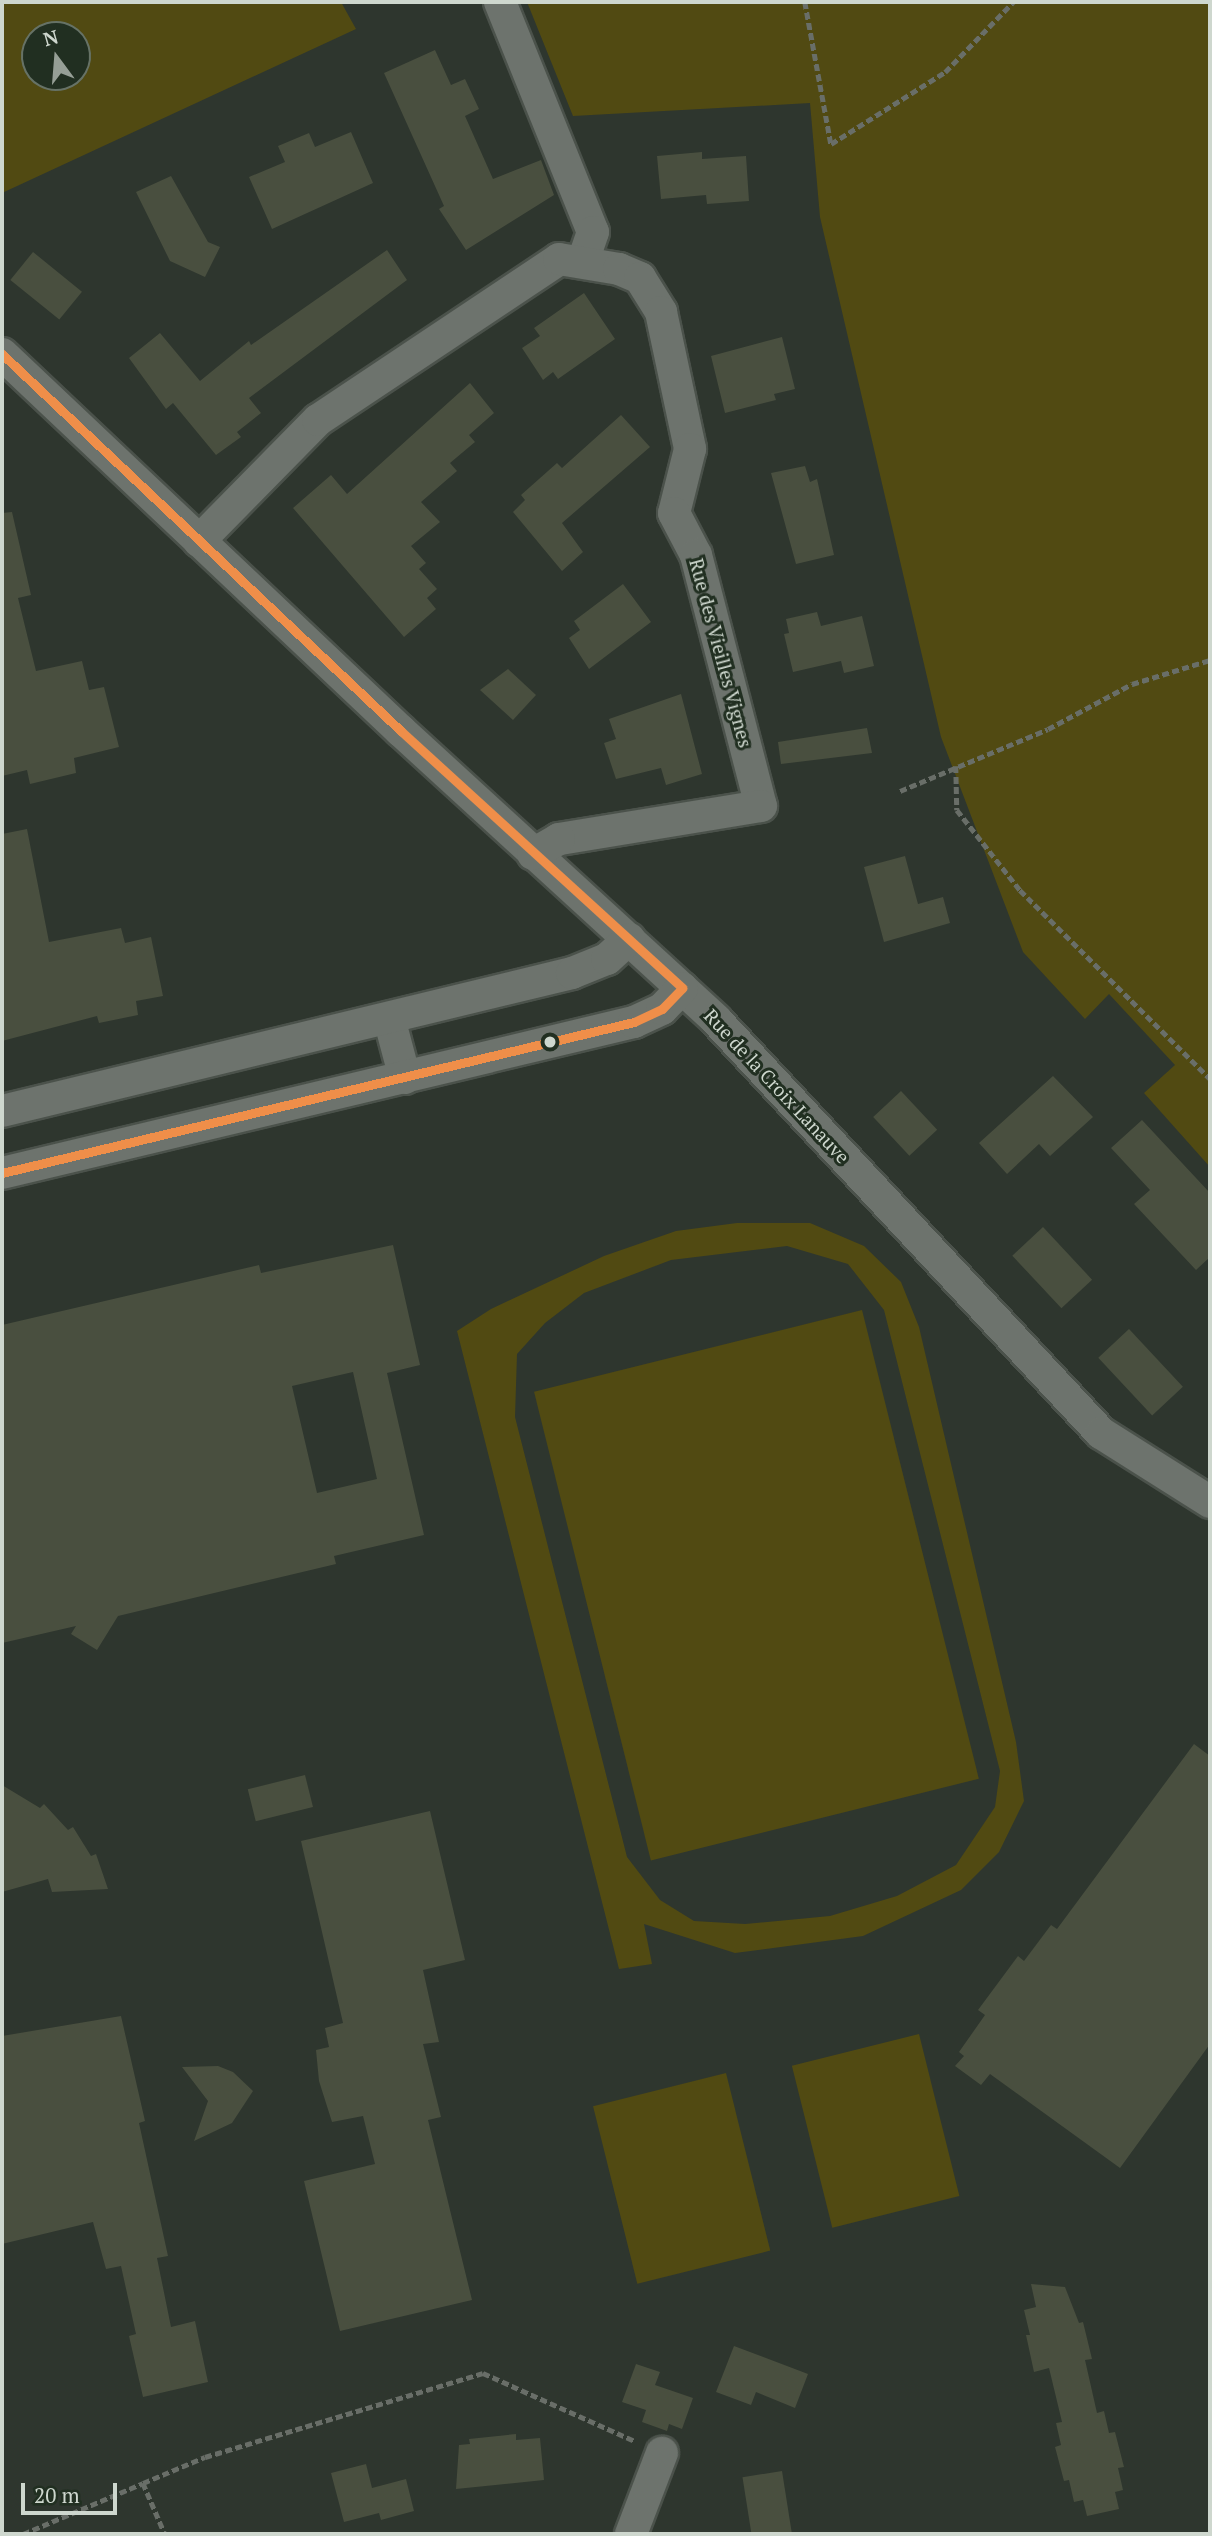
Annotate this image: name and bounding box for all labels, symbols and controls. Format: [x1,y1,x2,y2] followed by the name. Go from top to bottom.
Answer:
[21,21,91,91] north arrow
[40,23,61,51] text: N
[685,556,757,750] street label: Rue des Vieilles Vignes
[700,1004,854,1168] street label: Rue de la Croix Lanauve
[543,1035,557,1049] unlabelled marker
[24,2470,121,2514] scale bar
[34,2481,80,2509] text: 20 m

